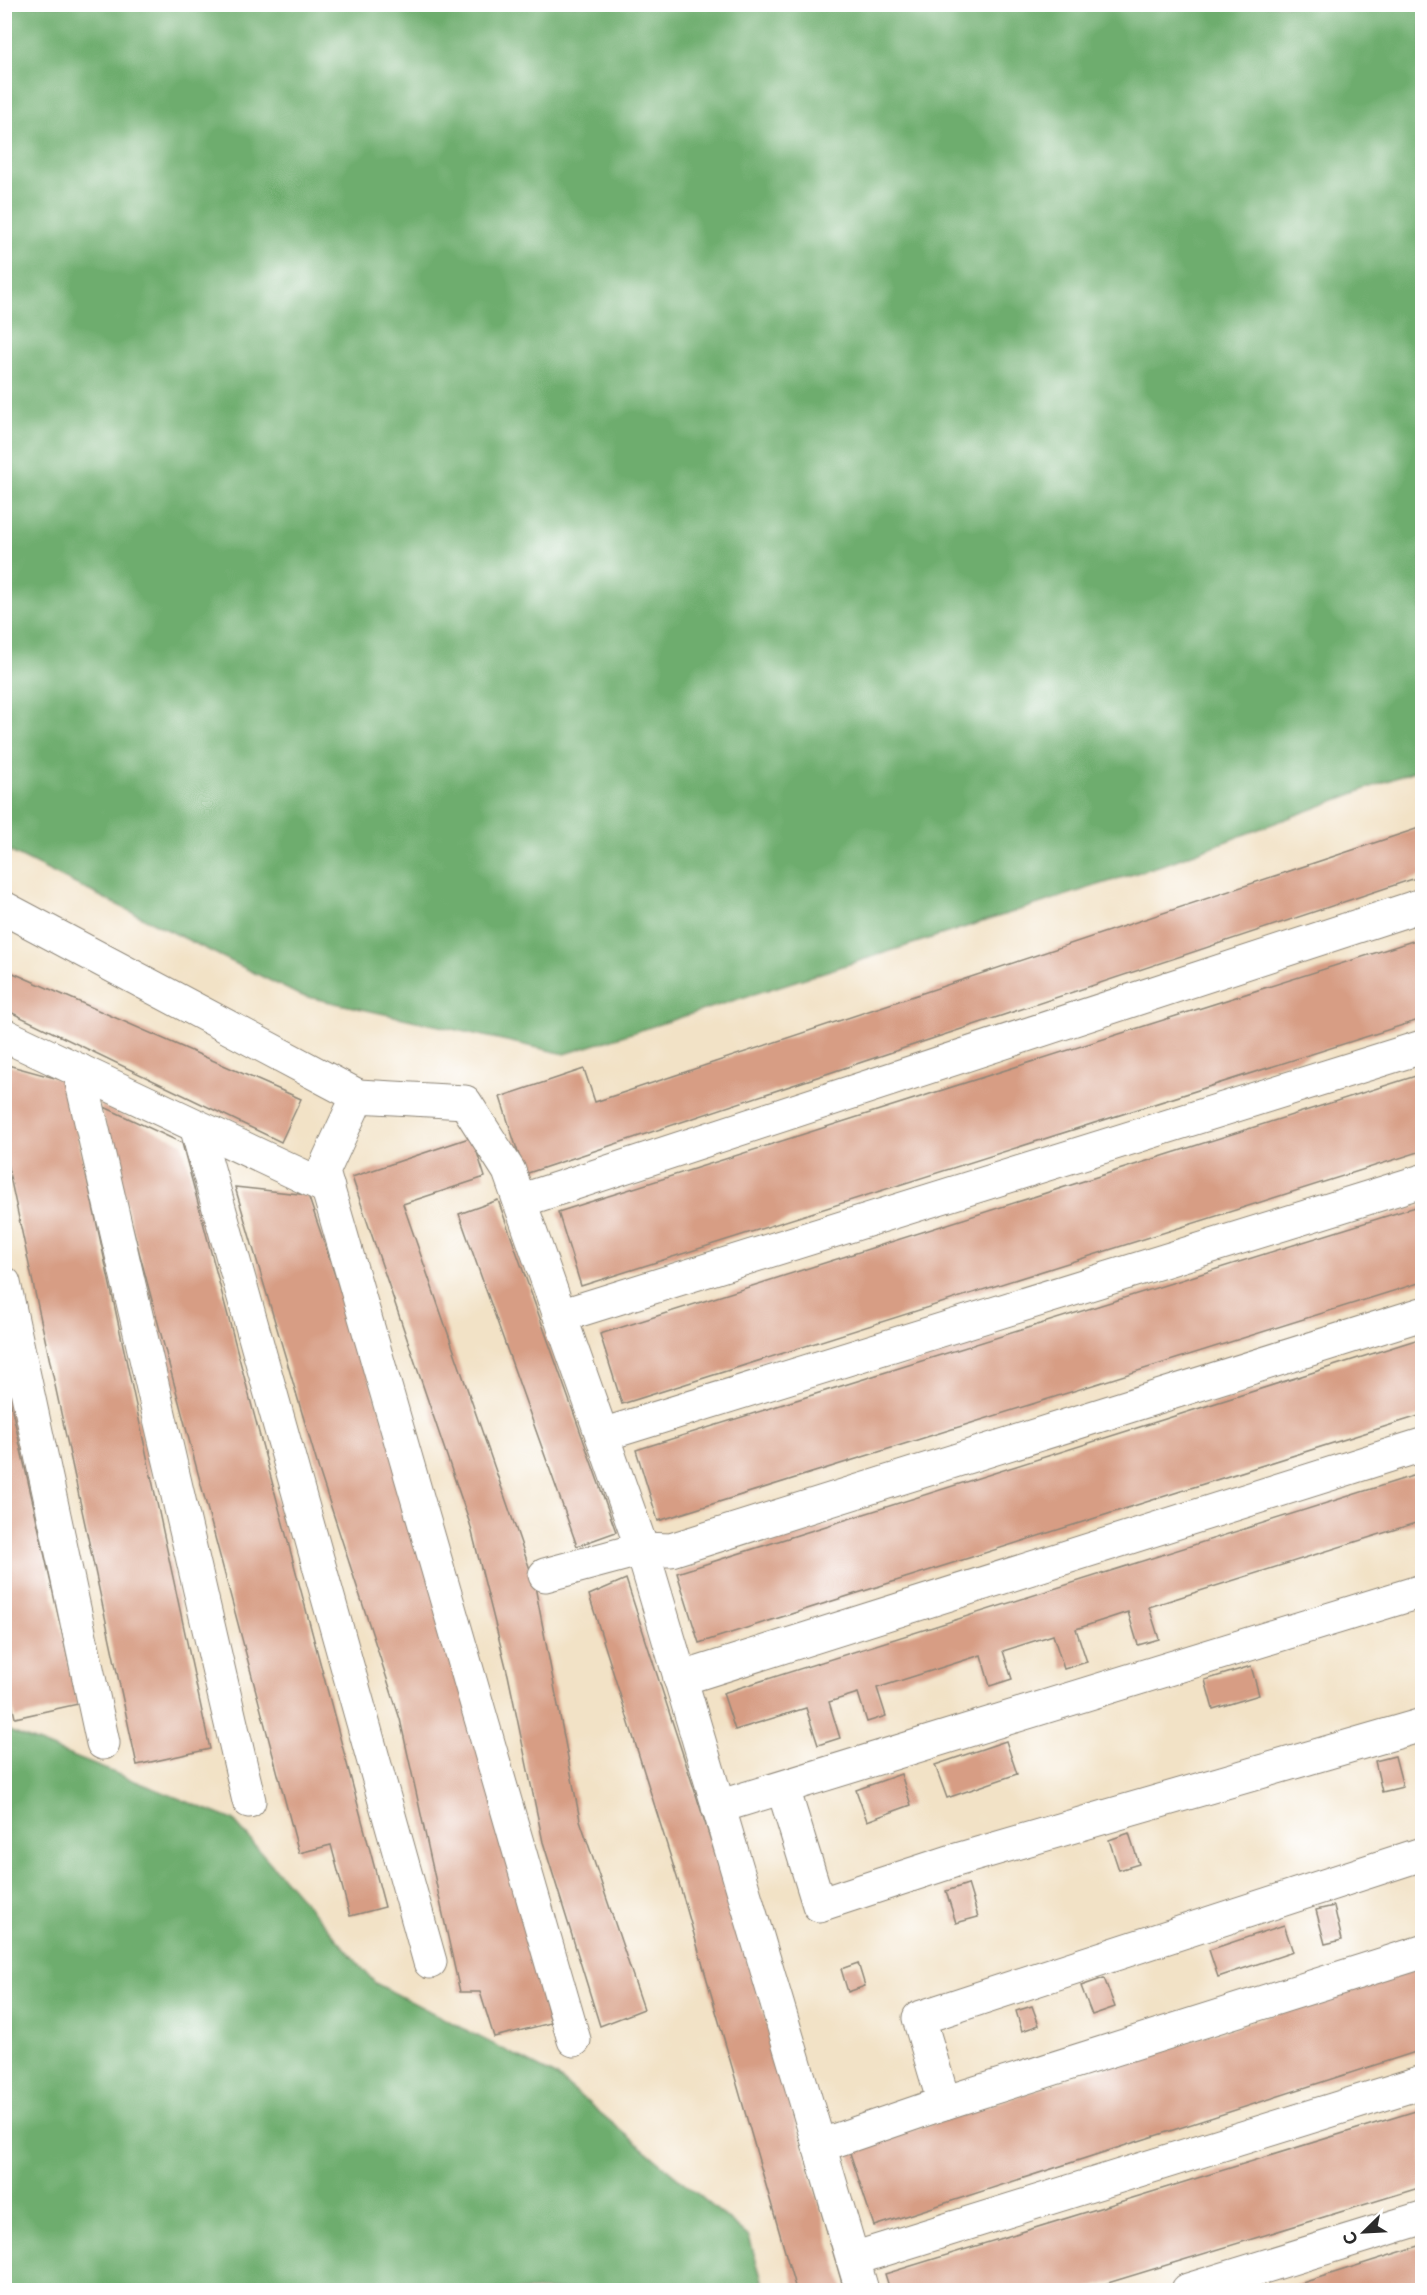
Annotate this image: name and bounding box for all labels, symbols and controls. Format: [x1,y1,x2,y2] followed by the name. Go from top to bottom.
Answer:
[1334,2202,1394,2262] north arrow
[1336,2228,1363,2249] text: С

